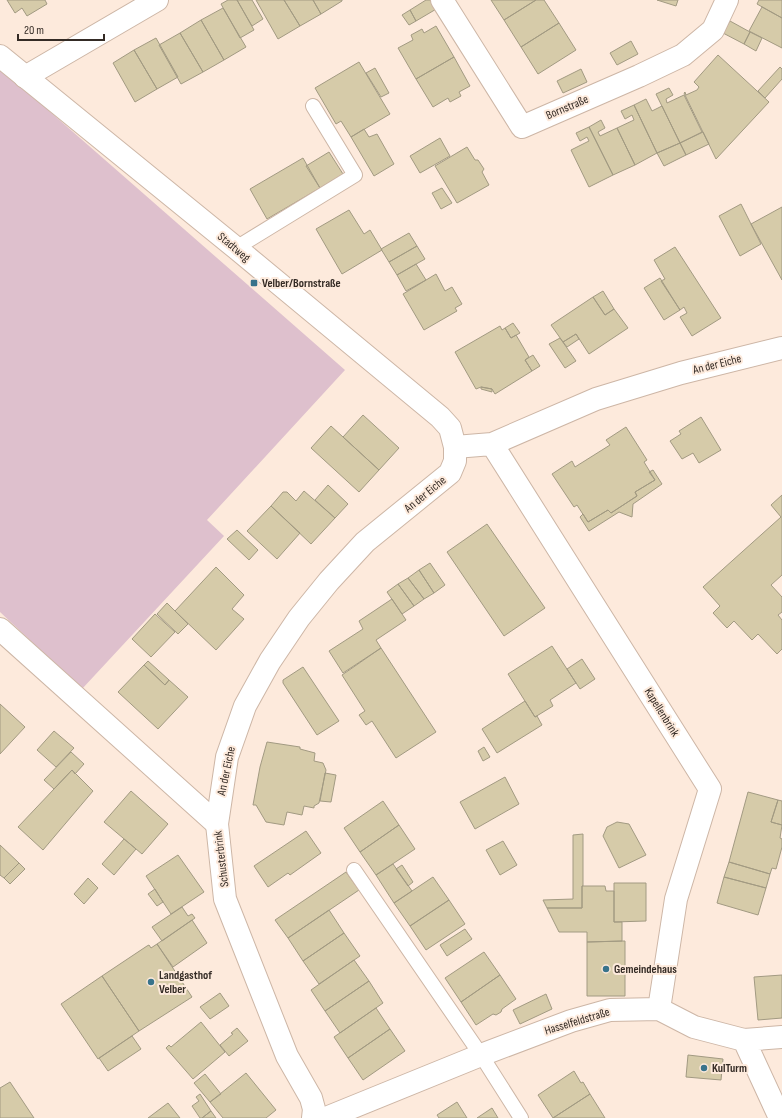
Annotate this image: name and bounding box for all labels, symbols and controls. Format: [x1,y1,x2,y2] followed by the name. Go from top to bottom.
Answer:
[18,16,104,42] scale bar
[24,23,44,38] text: 20 m
[544,92,591,123] street label: Bornstraße
[214,229,253,266] street label: Stadtweg
[262,276,341,291] place label: Velber/Bornstraße
[249,278,259,288] marker: Velber/Bornstraße
[690,351,743,378] street label: An der Eiche
[401,473,449,516] street label: An der Eiche
[641,685,683,740] street label: Kapellenbrink
[214,745,239,798] street label: An der Eiche
[211,830,232,888] street label: Schusterbrink
[614,962,677,977] place label: Gemeindehaus
[601,964,611,974] marker: Gemeindehaus
[159,968,212,997] place label: Landgasthof Velber
[146,977,156,987] marker: Landgasthof Velber
[543,1004,612,1038] street label: Hasselfeldstraße
[712,1061,747,1076] place label: KulTurm
[699,1063,709,1073] marker: KulTurm

